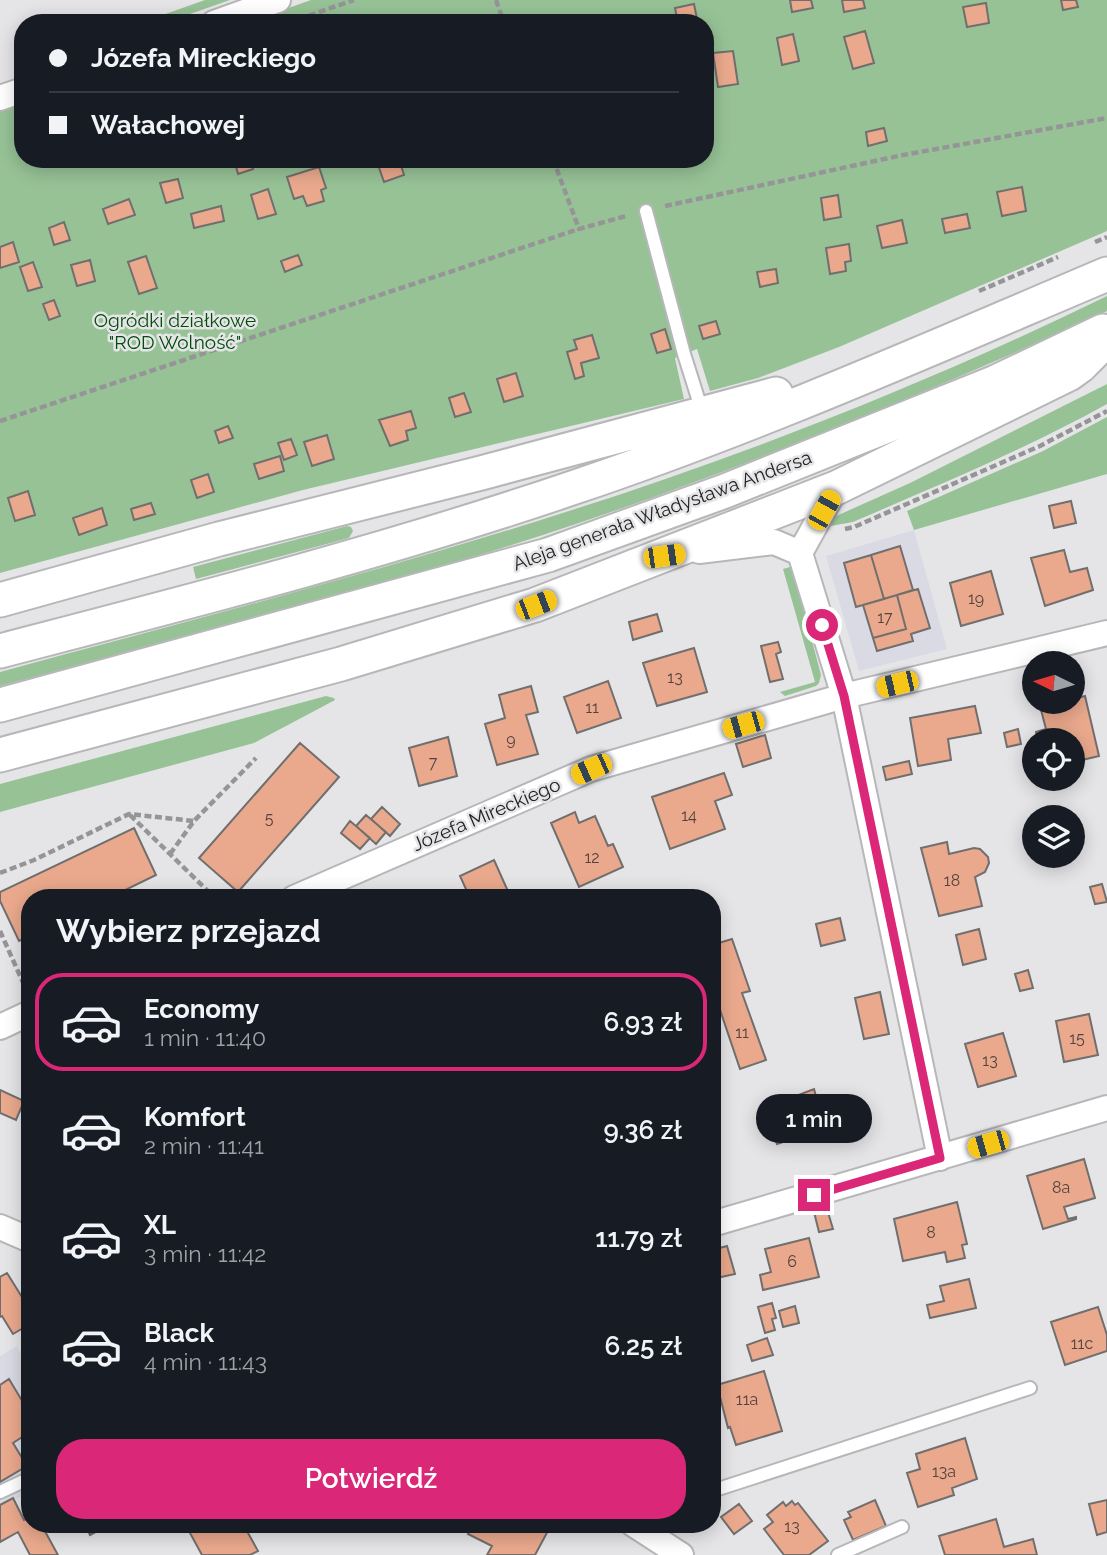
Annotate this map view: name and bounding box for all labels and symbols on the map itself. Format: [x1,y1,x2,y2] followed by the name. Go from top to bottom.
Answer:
[94,309,256,353] park label: Ogródki działkowe "ROD Wolność"
[510,446,814,574] street label: Aleja generała Władysława Andersa
[805,487,844,533] car
[642,543,687,569] car
[513,588,560,622] car
[968,589,984,608] house number: 19
[877,608,893,627] house number: 17
[806,609,838,641] route start
[1022,651,1085,714] north arrow
[667,668,683,687] house number: 13
[875,669,920,699] car
[585,698,599,717] house number: 11
[720,709,767,741] car
[506,730,516,749] house number: 9
[568,751,615,787] car
[429,753,438,772] house number: 7
[409,773,563,855] street label: Józefa Mireckiego
[681,806,697,825] house number: 14
[265,809,274,828] house number: 5
[584,848,600,867] house number: 12
[944,871,960,890] house number: 18
[735,1023,749,1042] house number: 11
[1069,1029,1085,1048] house number: 15
[982,1051,998,1070] house number: 13
[756,1094,872,1142] callout: 1 min
[965,1128,1012,1160] car
[1052,1178,1070,1197] house number: 8a
[798,1179,830,1211] route end
[926,1223,936,1242] house number: 8
[787,1252,797,1271] house number: 6
[1071,1334,1093,1353] house number: 11c
[736,1390,758,1409] house number: 11a
[932,1462,956,1481] house number: 13a
[784,1517,800,1536] house number: 13

